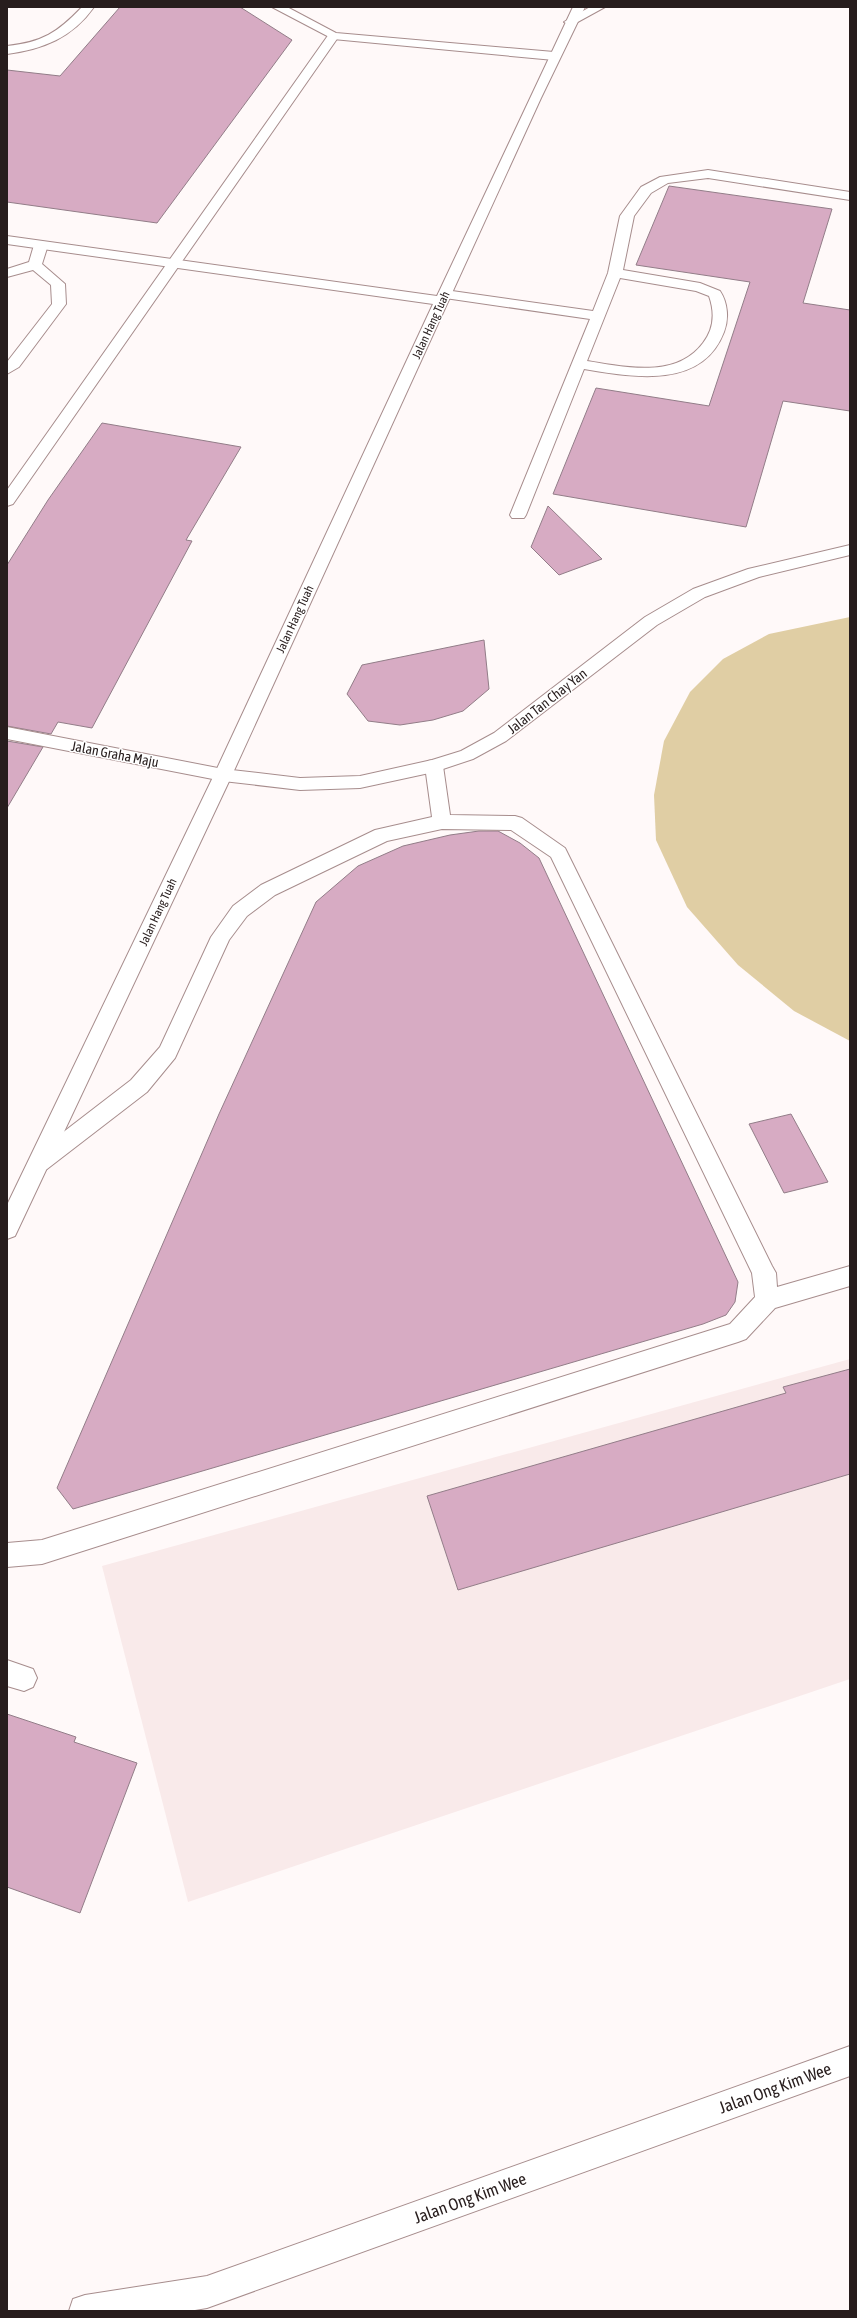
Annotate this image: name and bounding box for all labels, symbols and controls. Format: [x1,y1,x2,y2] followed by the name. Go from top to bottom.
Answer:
[409,289,453,361] street label: Jalan Hang Tuah
[273,583,317,655] street label: Jalan Hang Tuah
[504,665,590,737] street label: Jalan Tan Chay Yan
[70,738,160,770] street label: Jalan Graha Maju
[136,876,180,948] street label: Jalan Hang Tuah
[716,2058,834,2118] street label: Jalan Ong Kim Wee
[411,2168,529,2228] street label: Jalan Ong Kim Wee

